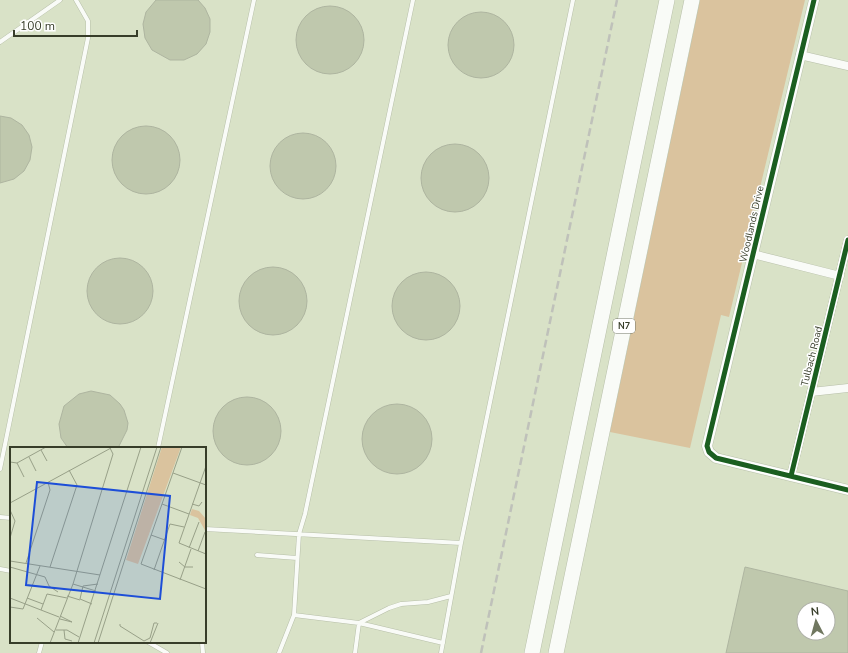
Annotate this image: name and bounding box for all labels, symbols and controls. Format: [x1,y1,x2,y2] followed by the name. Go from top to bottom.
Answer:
[14,12,137,38] scale bar
[20,18,55,34] text: 100 m
[736,185,768,264] street label: Woodlands Drive
[613,319,635,333] road number: N7
[798,325,826,388] street label: Tulbach Road
[10,447,206,643] inset map
[796,601,836,641] north arrow
[810,604,820,619] text: N

